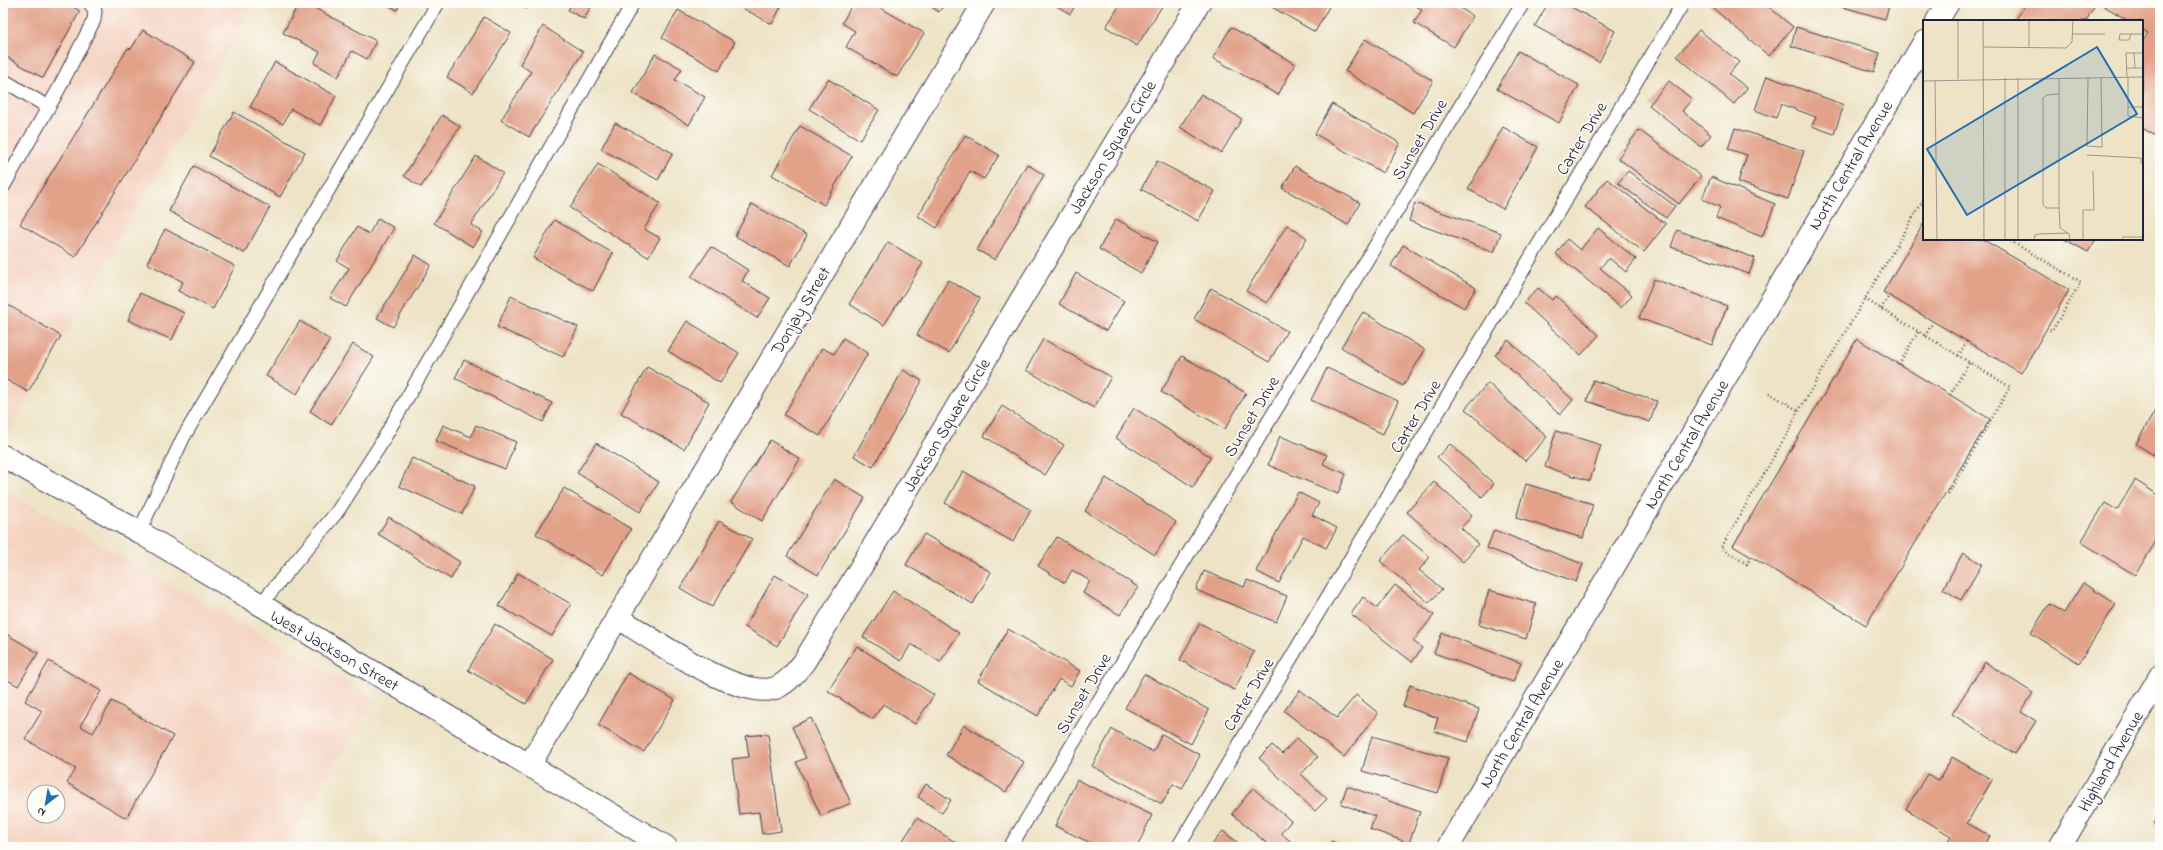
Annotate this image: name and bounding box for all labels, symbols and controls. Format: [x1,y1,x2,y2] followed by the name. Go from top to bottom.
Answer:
[1923,20,2143,240] inset map
[1063,76,1163,219] street label: Jackson Square Circle
[1386,94,1455,185] street label: Sunset Drive
[1803,96,1900,235] street label: North Central Avenue
[1550,97,1614,180] street label: Carter Drive
[765,262,838,361] street label: Donjay Street
[897,354,997,497] street label: Jackson Square Circle
[1218,371,1287,462] street label: Sunset Drive
[1384,375,1448,458] street label: Carter Drive
[1639,375,1736,514] street label: North Central Avenue
[265,604,403,698] street label: West Jackson Street
[1050,648,1119,739] street label: Sunset Drive
[1217,653,1281,736] street label: Carter Drive
[1474,654,1571,793] street label: North Central Avenue
[2072,706,2152,818] street label: Highland Avenue
[26,784,66,824] north arrow
[34,803,49,820] text: N

